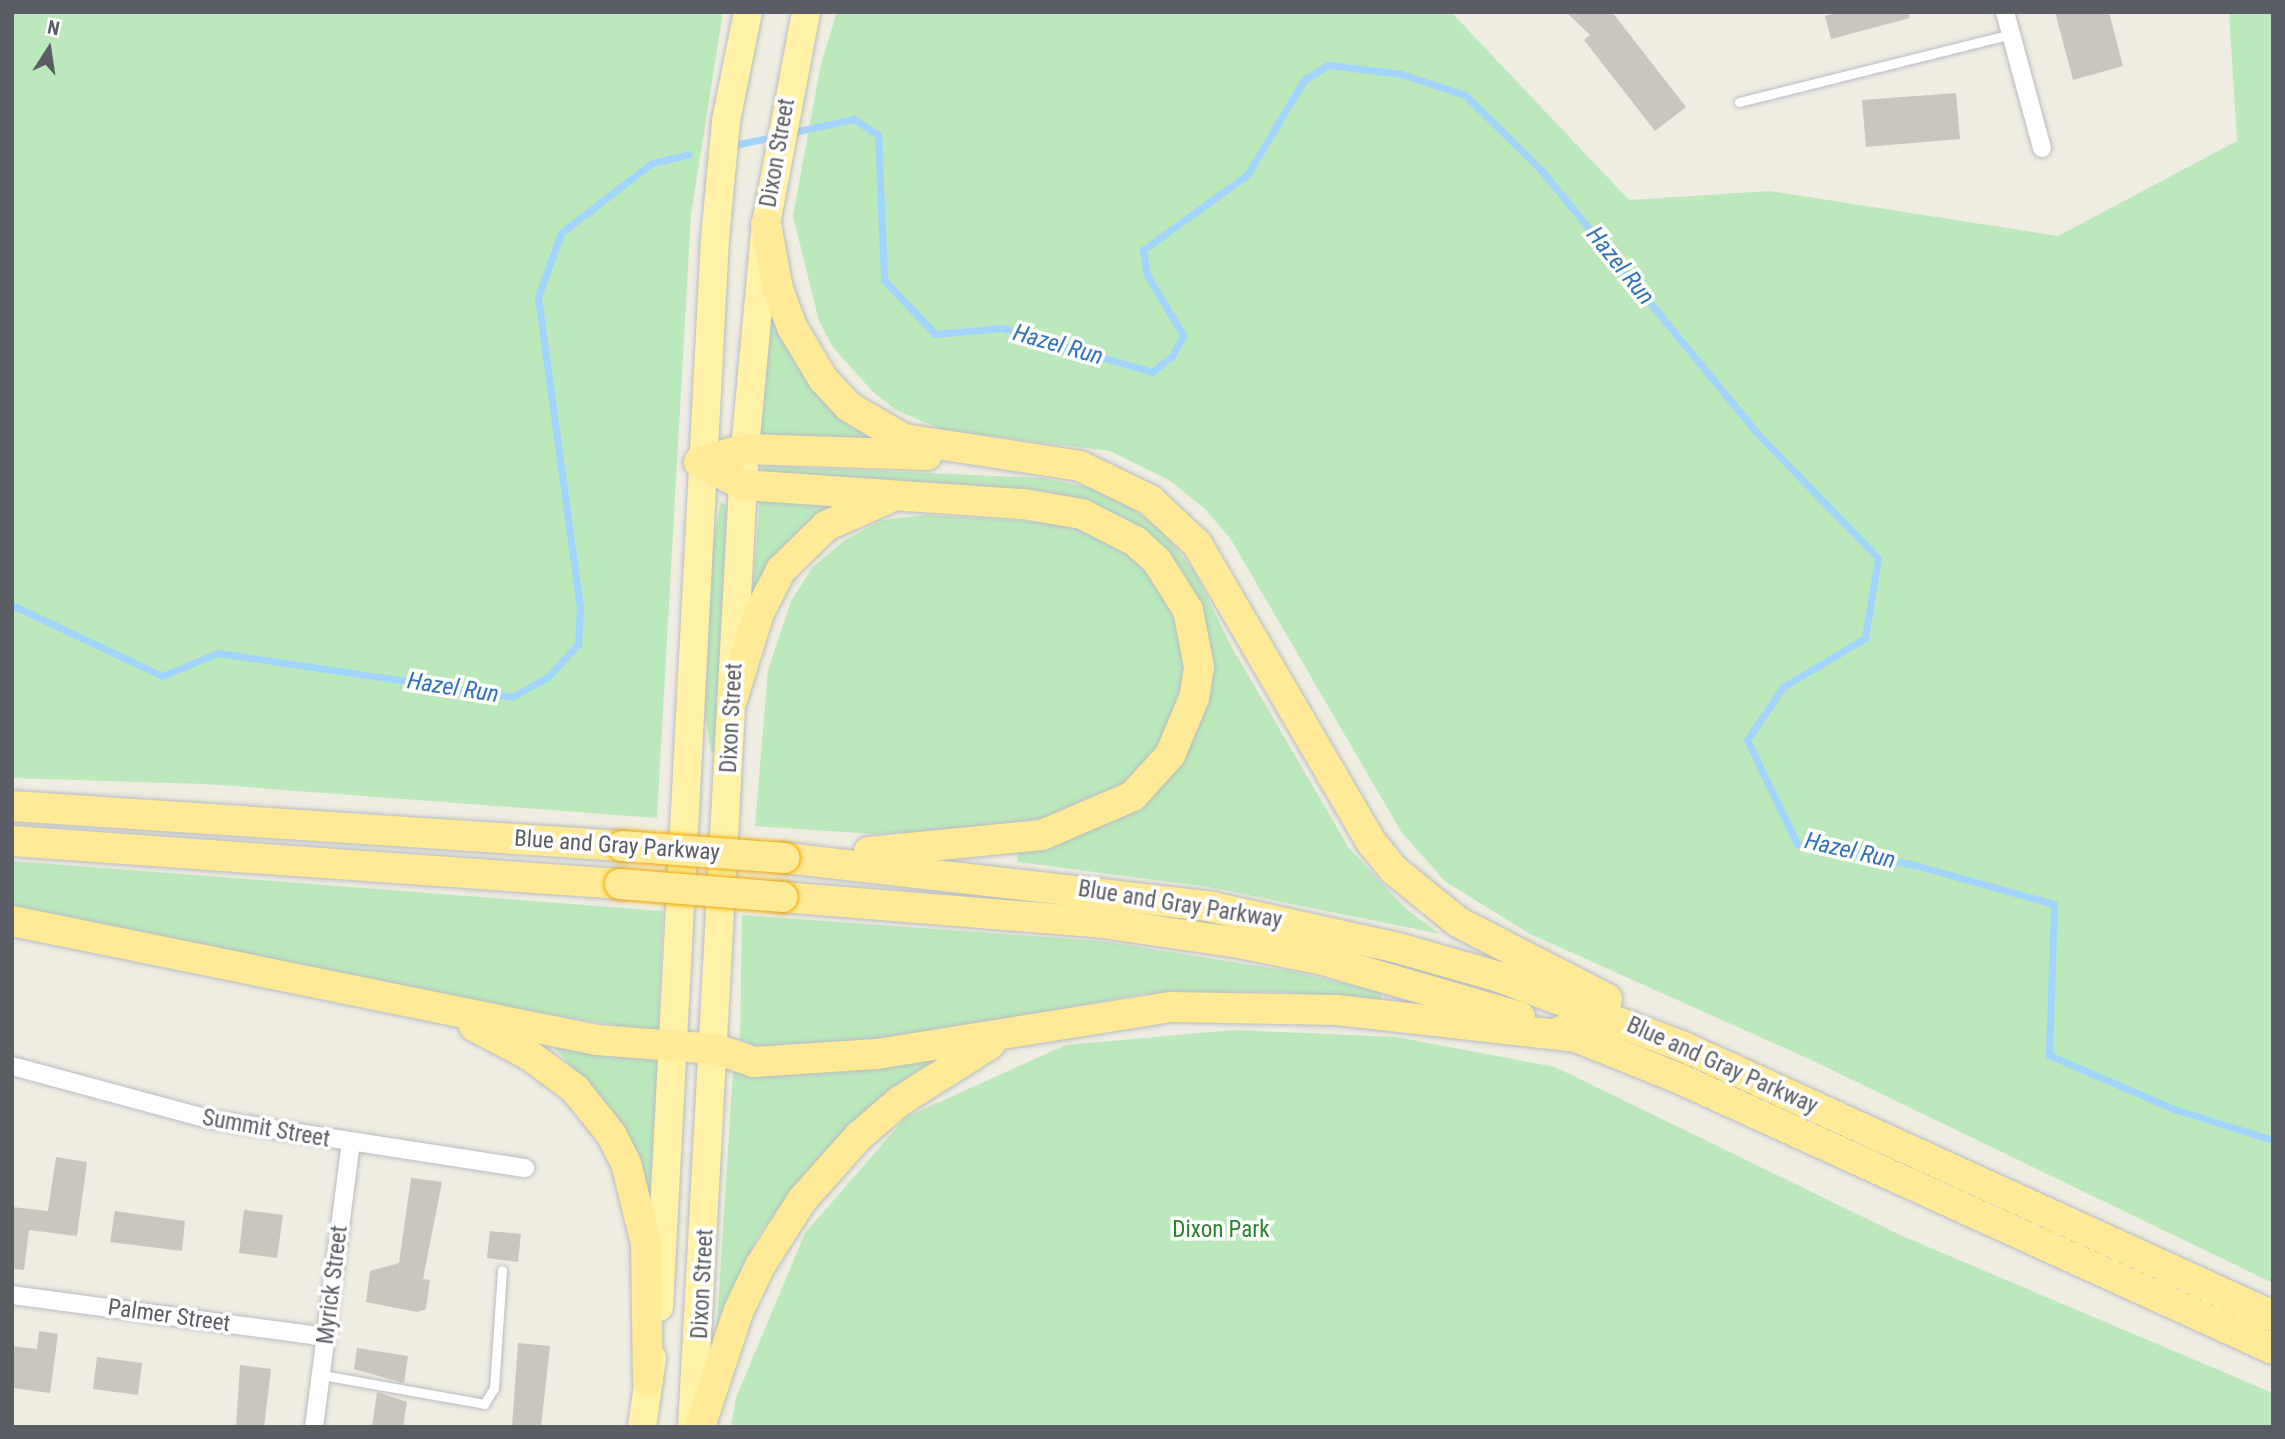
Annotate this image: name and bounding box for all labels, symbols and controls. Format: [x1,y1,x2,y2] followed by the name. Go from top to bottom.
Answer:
[14,14,84,84] north arrow
[45,16,62,40] text: N
[755,96,801,210] street label: Dixon Street
[1580,221,1660,311] water label: Hazel Run
[1010,318,1106,372] water label: Hazel Run
[715,662,749,774] street label: Dixon Street
[405,667,501,709] water label: Hazel Run
[513,825,721,867] street label: Blue and Gray Parkway
[1802,827,1898,875] water label: Hazel Run
[1076,875,1284,935] street label: Blue and Gray Parkway
[1622,1011,1822,1121] street label: Blue and Gray Parkway
[200,1104,332,1154] street label: Summit Street
[1172,1216,1270,1244] park label: Dixon Park
[312,1224,354,1346] street label: Myrick Street
[686,1228,720,1340] street label: Dixon Street
[106,1294,232,1338] street label: Palmer Street

